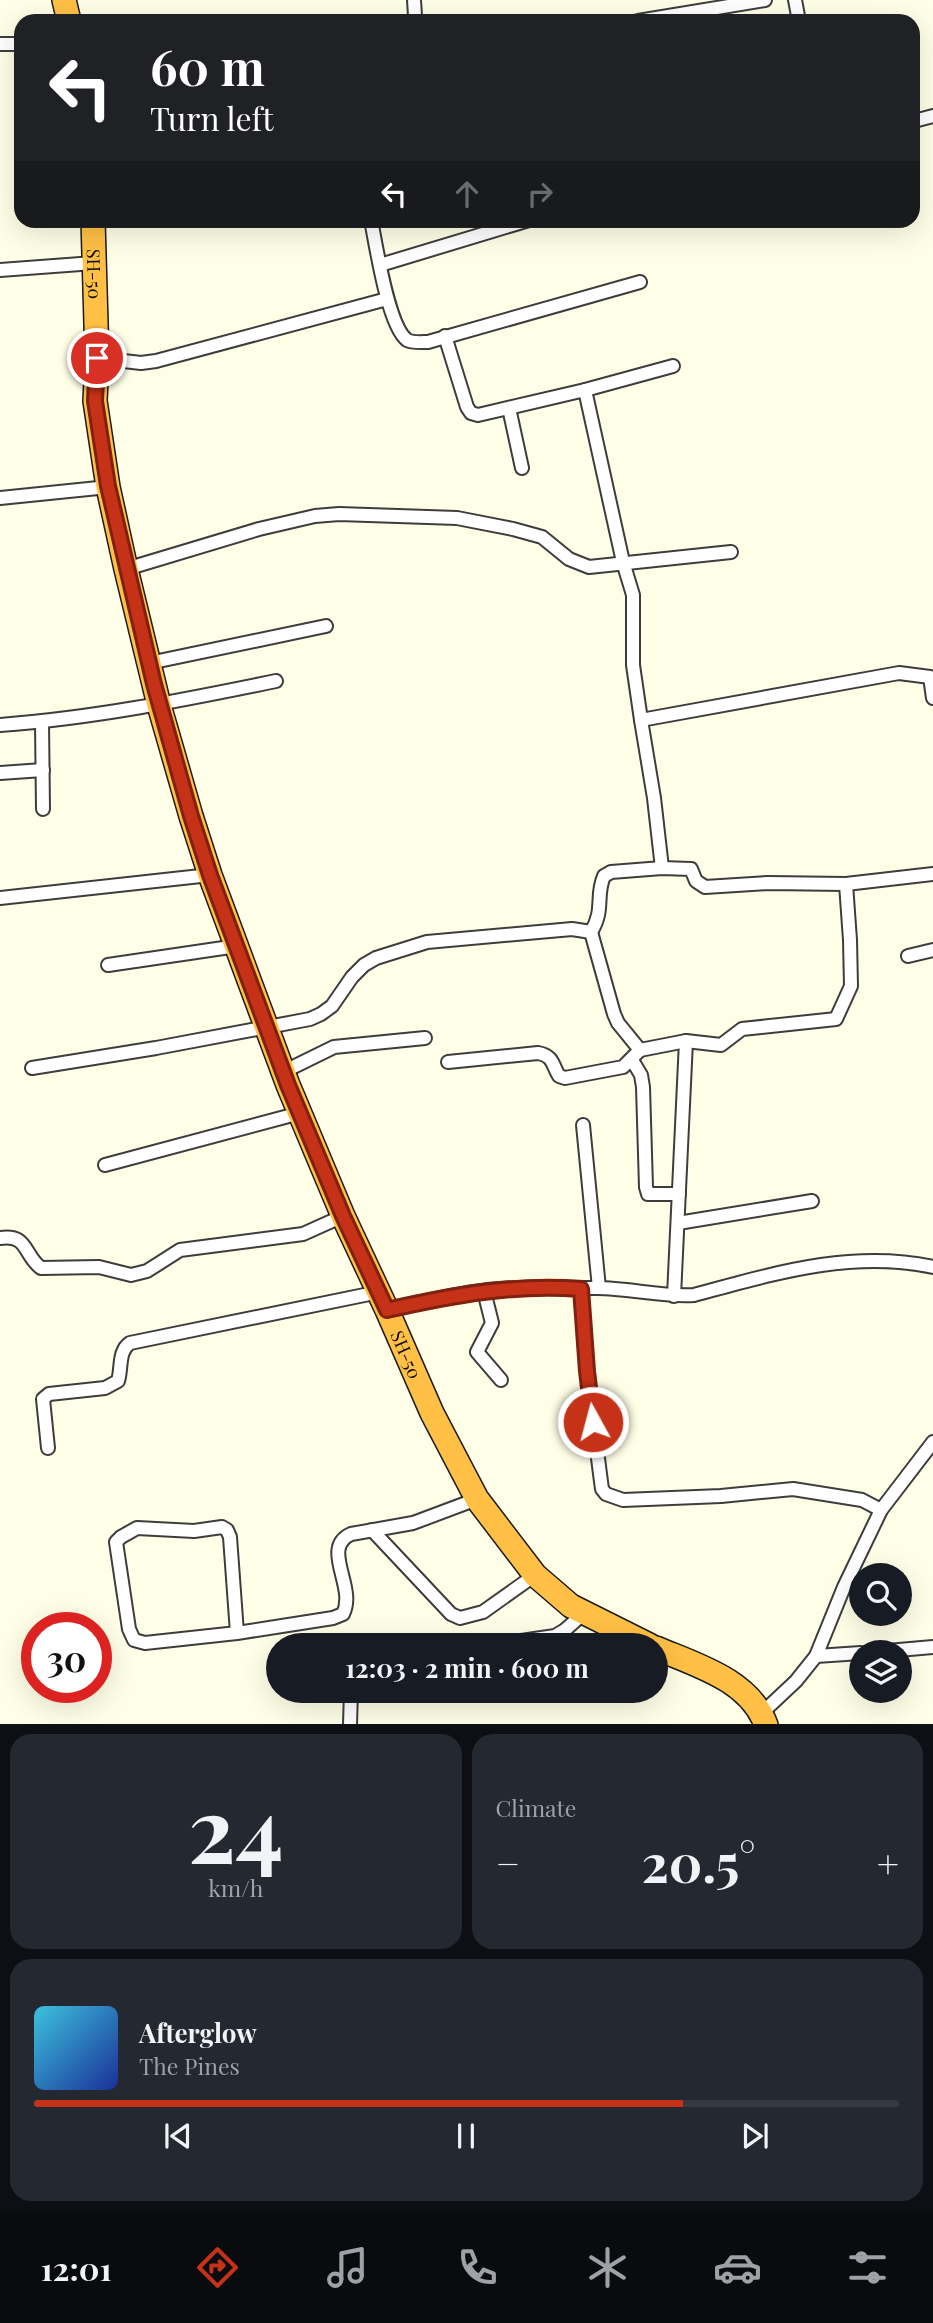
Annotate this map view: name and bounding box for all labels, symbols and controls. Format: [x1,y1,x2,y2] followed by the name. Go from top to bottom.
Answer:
[150,33,265,98] text: 60 m
[35,42,126,133] icon: left
[150,96,274,139] text: Turn left
[375,175,413,213] icon: left
[448,175,486,213] icon: ahead
[521,175,559,213] icon: right
[82,248,107,300] street label: SH-50
[67,328,127,388] pin
[78,339,116,377] icon: arrive
[385,1327,428,1382] street label: SH-50
[556,1385,630,1459] position arrow
[849,1563,912,1703] map controls
[849,1563,912,1626] button: search
[21,1612,112,1703] speed limit sign: 30
[849,1640,912,1703] button: layers
[345,1650,589,1685] text: 12:03 · 2 min · 600 m
[188,1766,284,1887] text: 24
[496,1792,576,1823] text: Climate
[641,1827,755,1896] text: 20.5°
[496,1837,520,1888] text: −
[877,1837,899,1888] text: +
[208,1872,263,1903] text: km/h
[139,2015,257,2050] text: Afterglow
[139,2050,240,2081] text: The Pines
[159,2117,197,2155] icon: previous
[447,2117,485,2155] icon: pause
[736,2117,774,2155] icon: next
[193,2243,242,2292] icon: directions
[323,2243,372,2292] icon: music
[453,2243,502,2292] icon: phone
[583,2243,632,2292] icon: climate
[713,2243,762,2292] icon: car
[843,2243,892,2292] icon: filters
[41,2246,112,2289] text: 12:01

